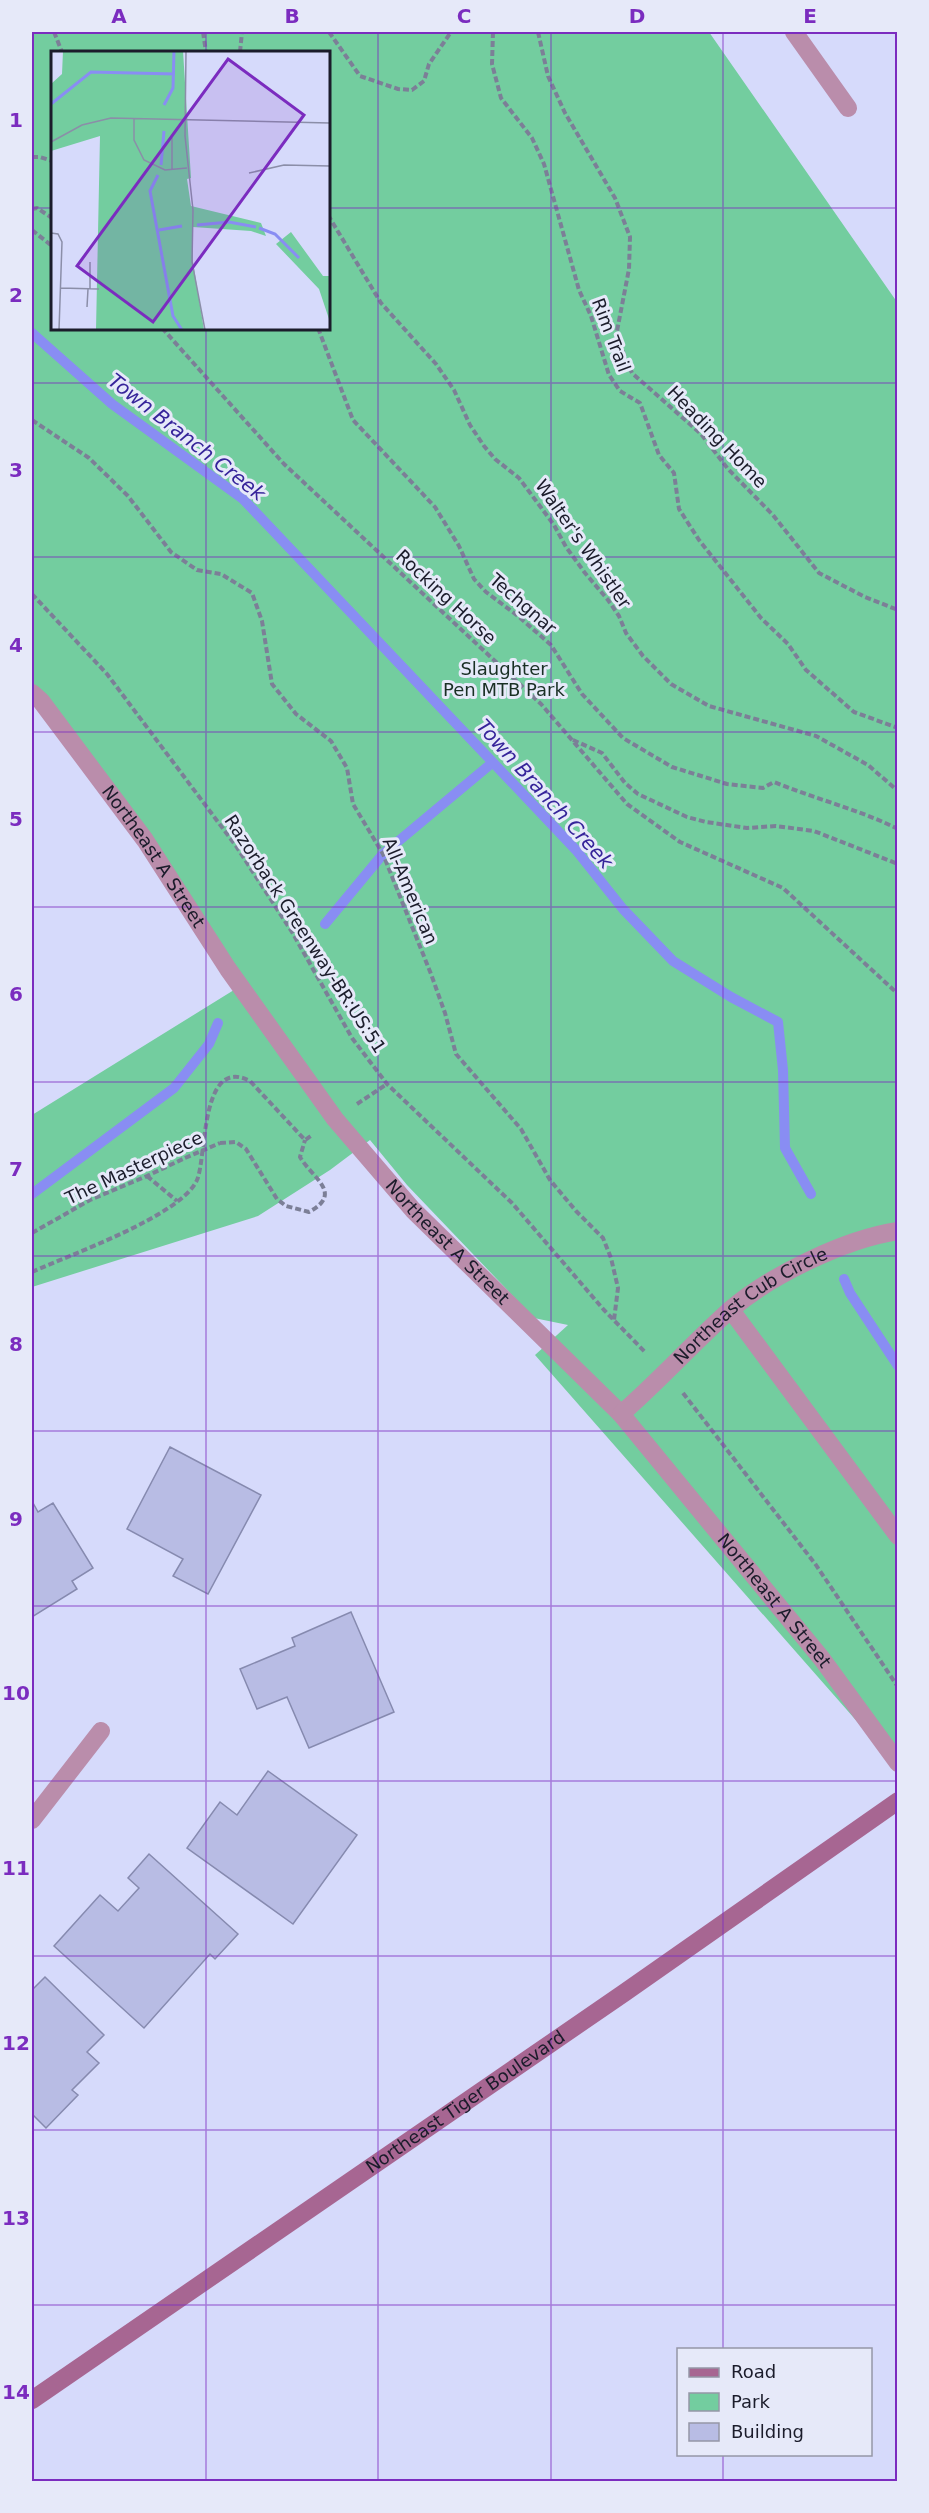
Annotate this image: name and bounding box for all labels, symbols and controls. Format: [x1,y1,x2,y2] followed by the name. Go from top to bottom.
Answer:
[111,4,127,28] text: A
[284,4,300,28] text: B
[457,4,471,28] text: C
[629,4,645,28] text: D
[803,4,817,28] text: E
[51,51,330,330] inset map
[9,108,23,132] text: 1
[9,283,23,307] text: 2
[588,295,635,375] street label: Rim Trail
[104,368,271,507] water label: Town Branch Creek
[663,381,771,492] street label: Heading Home
[9,458,23,482] text: 3
[531,475,636,613] street label: Walter's Whistler
[392,545,501,648] street label: Rocking Horse
[485,568,561,639] street label: Techgnar
[9,633,23,657] text: 4
[443,658,566,700] park label: Slaughter Pen MTB Park
[472,714,619,875] water label: Town Branch Creek
[98,781,209,931] street label: Northeast A Street
[9,807,23,831] text: 5
[220,811,390,1057] street label: Razorback Greenway-BR:US:51
[379,834,442,947] street label: All-American
[9,982,23,1006] text: 6
[61,1127,206,1209] street label: The Masterpiece
[9,1157,23,1181] text: 7
[381,1175,514,1309] street label: Northeast A Street
[669,1243,831,1368] street label: Northeast Cub Circle
[9,1332,23,1356] text: 8
[9,1507,23,1531] text: 9
[713,1529,836,1672] street label: Northeast A Street
[2,1681,30,1705] text: 10
[2,1856,30,1880] text: 11
[362,2026,569,2177] street label: Northeast Tiger Boulevard
[2,2031,30,2055] text: 12
[2,2206,30,2230] text: 13
[677,2348,872,2456] legend
[731,2361,776,2382] text: Road
[2,2380,30,2404] text: 14
[731,2391,770,2412] text: Park
[731,2421,804,2442] text: Building

